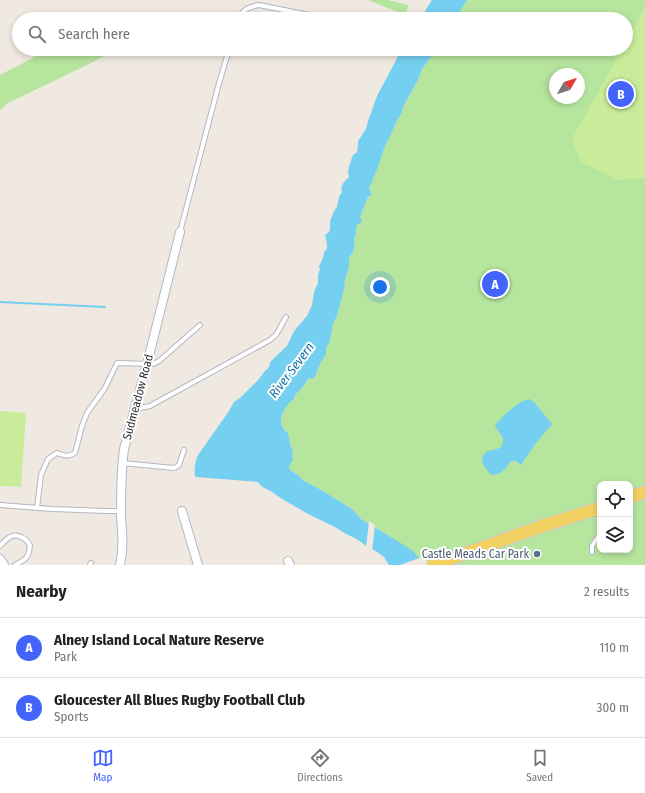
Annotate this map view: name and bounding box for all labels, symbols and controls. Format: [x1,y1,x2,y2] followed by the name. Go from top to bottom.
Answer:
[12,12,633,56] search box
[26,23,48,45] icon: search
[58,25,130,43] text: Search here
[549,68,585,104] north arrow
[608,79,634,109] pin: B
[482,269,508,299] pin: A
[370,277,390,297] your location
[266,340,317,401] water label: River Severn
[120,353,156,441] street label: Sudmeadow Road
[597,481,633,553] map controls
[597,481,633,517] button: locate
[597,517,633,553] button: layers
[422,547,529,561] place label: Castle Meads Car Park
[532,549,542,559] marker: Castle Meads Car Park
[16,581,67,602] text: Nearby
[584,584,629,599] text: 2 results
[54,631,264,649] text: Alney Island Local Nature Reserve
[25,640,33,655] text: A
[599,640,629,655] text: 110 m
[54,649,77,664] text: Park
[54,691,305,709] text: Gloucester All Blues Rugby Football Club
[25,700,33,715] text: B
[597,700,629,715] text: 300 m
[54,709,89,724] text: Sports
[92,747,114,784] tab: Map
[297,747,343,784] tab: Directions
[526,747,553,784] tab: Saved

